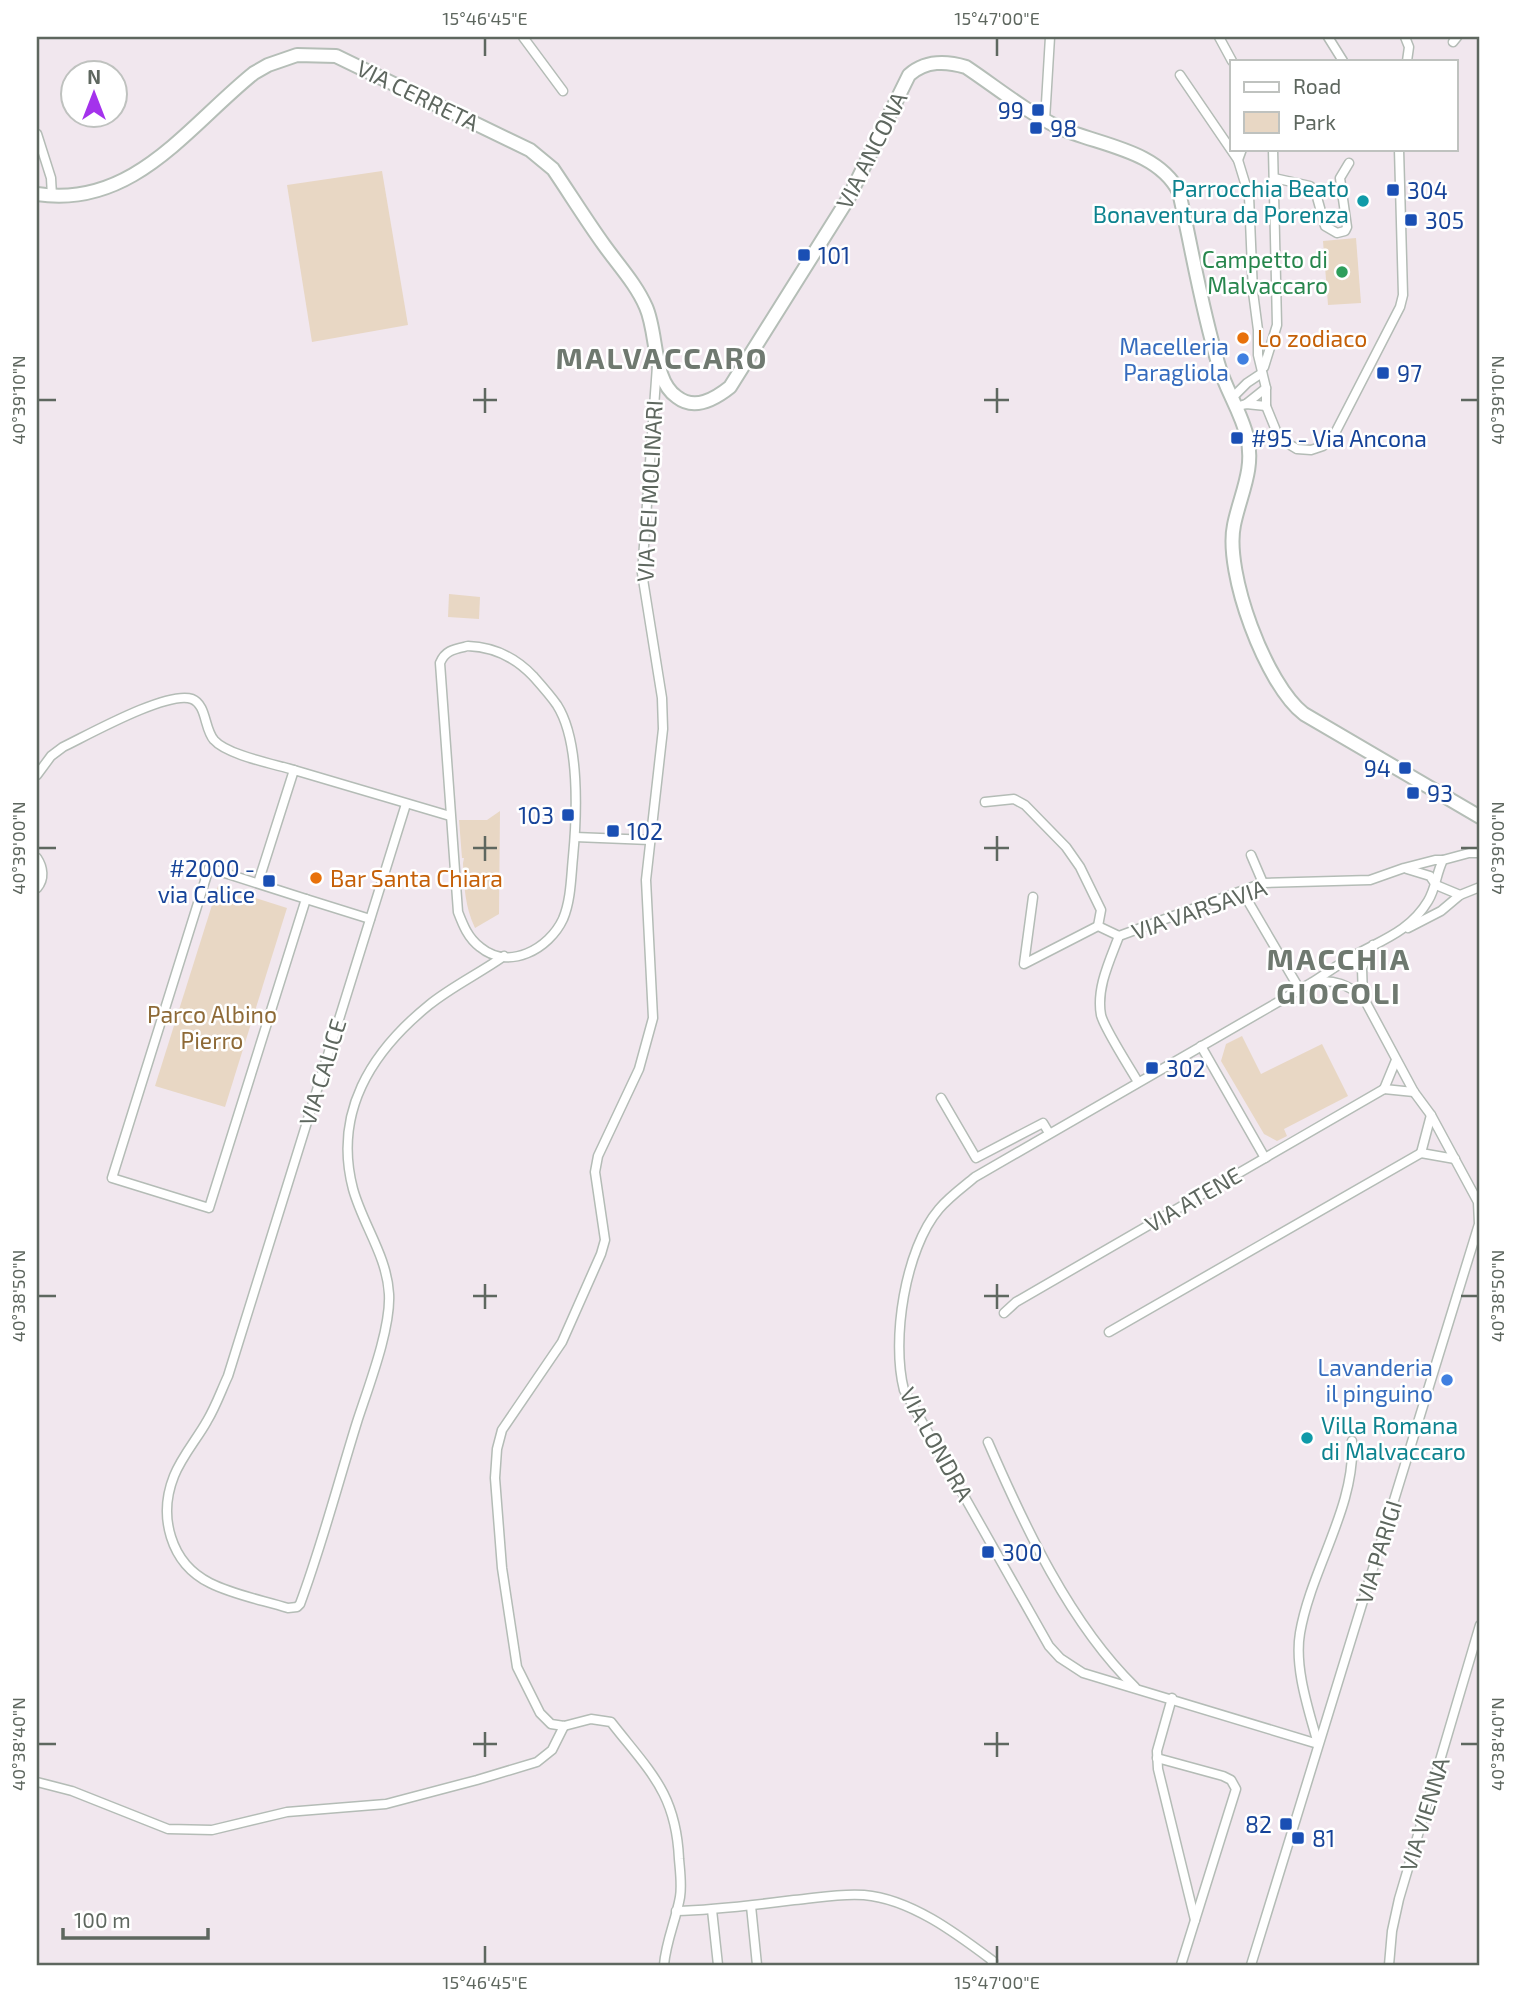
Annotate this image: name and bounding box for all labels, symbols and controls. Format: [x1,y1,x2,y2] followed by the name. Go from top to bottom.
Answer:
[442,7,528,29] text: 15°46'45"E
[954,7,1040,29] text: 15°47'00"E
[352,53,484,137] street label: VIA CERRETA
[60,60,130,130] north arrow
[1230,60,1458,150] legend
[87,65,101,88] text: N
[1293,73,1341,98] text: Road
[830,86,913,213] street label: VIA ANCONA
[998,96,1024,124] place label: 99
[1030,102,1046,118] marker: 99
[1293,109,1336,134] text: Park
[1050,114,1077,142] place label: 98
[1028,120,1044,136] marker: 98
[1093,174,1349,228] place label: Parrocchia Beato Bonaventura da Porenza
[1407,176,1448,204] place label: 304
[1385,182,1401,198] marker: 304
[1355,193,1371,209] marker: Parrocchia Beato Bonaventura da Porenza
[1425,206,1464,234] place label: 305
[1403,212,1419,228] marker: 305
[818,241,850,269] place label: 101
[1202,245,1328,299] place label: Campetto di Malvaccaro
[796,247,812,263] marker: 101
[1334,264,1350,280] marker: Campetto di Malvaccaro
[1257,324,1367,352] place label: Lo zodiaco
[1235,330,1251,346] marker: Lo zodiaco
[1119,332,1229,386] place label: Macelleria Paragliola
[556,339,768,375] district label: MALVACCARO
[1235,351,1251,367] marker: Macelleria Paragliola
[7,355,29,445] text: 40°39'10"N
[1486,355,1508,445] text: 40°39'10"N
[1397,359,1422,387] place label: 97
[1375,365,1391,381] marker: 97
[630,399,668,583] street label: VIA DEI MOLINARI
[1251,424,1427,452] place label: #95 - Via Ancona
[1229,430,1245,446] marker: #95 - Via Ancona
[1364,754,1391,782] place label: 94
[1397,760,1413,776] marker: 94
[1427,779,1453,807] place label: 93
[1405,785,1421,801] marker: 93
[7,801,29,895] text: 40°39'00"N
[518,801,554,829] place label: 103
[1486,801,1508,895] text: 40°39'00"N
[560,807,576,823] marker: 103
[627,817,663,845] place label: 102
[605,823,621,839] marker: 102
[158,854,255,908] place label: #2000 - via Calice
[330,864,503,892] place label: Bar Santa Chiara
[308,870,324,886] marker: Bar Santa Chiara
[261,873,277,889] marker: #2000 - via Calice
[1128,873,1271,945] street label: VIA VARSAVIA
[1267,940,1411,1010] district label: MACCHIA GIOCOLI
[147,1000,277,1054] park label: Parco Albino Pierro
[293,1015,351,1129] street label: VIA CALICE
[1166,1054,1206,1082] place label: 302
[1144,1060,1160,1076] marker: 302
[1140,1160,1246,1238] street label: VIA ATENE
[7,1250,29,1342] text: 40°38'50"N
[1486,1250,1508,1342] text: 40°38'50"N
[1317,1353,1433,1407] place label: Lavanderia il pinguino
[1439,1372,1455,1388] marker: Lavanderia il pinguino
[894,1382,980,1506] street label: VIA LONDRA
[1321,1411,1466,1465] place label: Villa Romana di Malvaccaro
[1299,1430,1315,1446] marker: Villa Romana di Malvaccaro
[1349,1497,1407,1607] street label: VIA PARIGI
[1002,1538,1043,1566] place label: 300
[980,1544,996,1560] marker: 300
[7,1697,29,1791] text: 40°38'40"N
[1486,1697,1508,1791] text: 40°38'40"N
[1393,1753,1455,1875] street label: VIA VIENNA
[1245,1810,1272,1838] place label: 82
[1278,1816,1294,1832] marker: 82
[1312,1824,1335,1852] place label: 81
[1290,1830,1306,1846] marker: 81
[63,1897,208,1941] scale bar
[74,1907,131,1932] text: 100 m
[442,1971,528,1993] text: 15°46'45"E
[954,1971,1040,1993] text: 15°47'00"E

